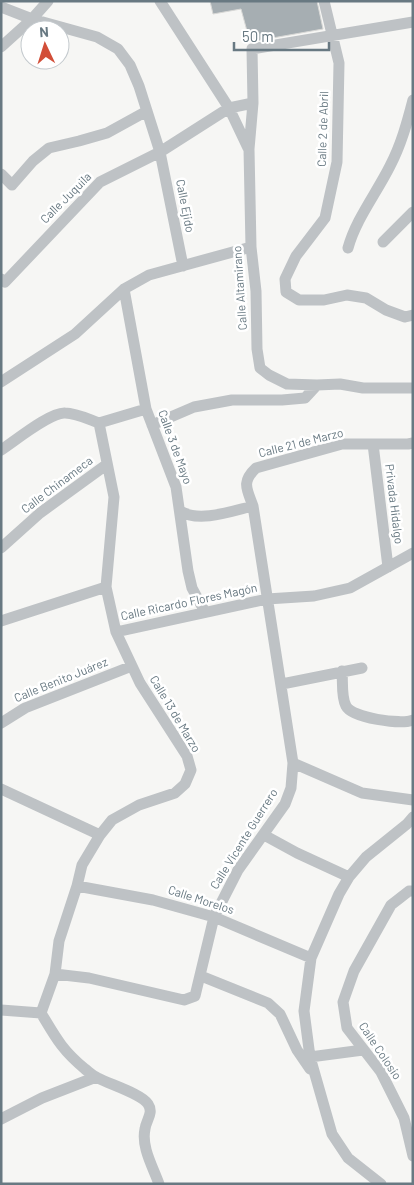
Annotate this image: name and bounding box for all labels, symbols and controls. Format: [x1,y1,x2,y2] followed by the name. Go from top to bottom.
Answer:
[20,20,70,70] north arrow
[234,20,329,52] scale bar
[39,23,49,40] text: N
[242,27,274,45] text: 50 m
[314,91,330,167] street label: Calle 2 de Abril
[37,169,94,226] street label: Calle Juquila
[174,178,198,234] street label: Calle Ejido
[229,245,249,331] street label: Calle Altamirano
[156,408,196,486] street label: Calle 3 de Mayo
[257,425,345,459] street label: Calle 21 de Marzo
[18,453,95,516] street label: Calle Chinameca
[383,463,407,545] street label: Privada Hidalgo
[119,580,258,622] street label: Calle Ricardo Flores Magón
[12,654,109,704] street label: Calle Benito Juárez
[148,673,204,754] street label: Calle 13 de Marzo
[206,786,280,891] street label: Calle Vicente Guerrero
[167,882,236,916] street label: Calle Morelos
[357,1019,405,1082] street label: Calle Colosio

